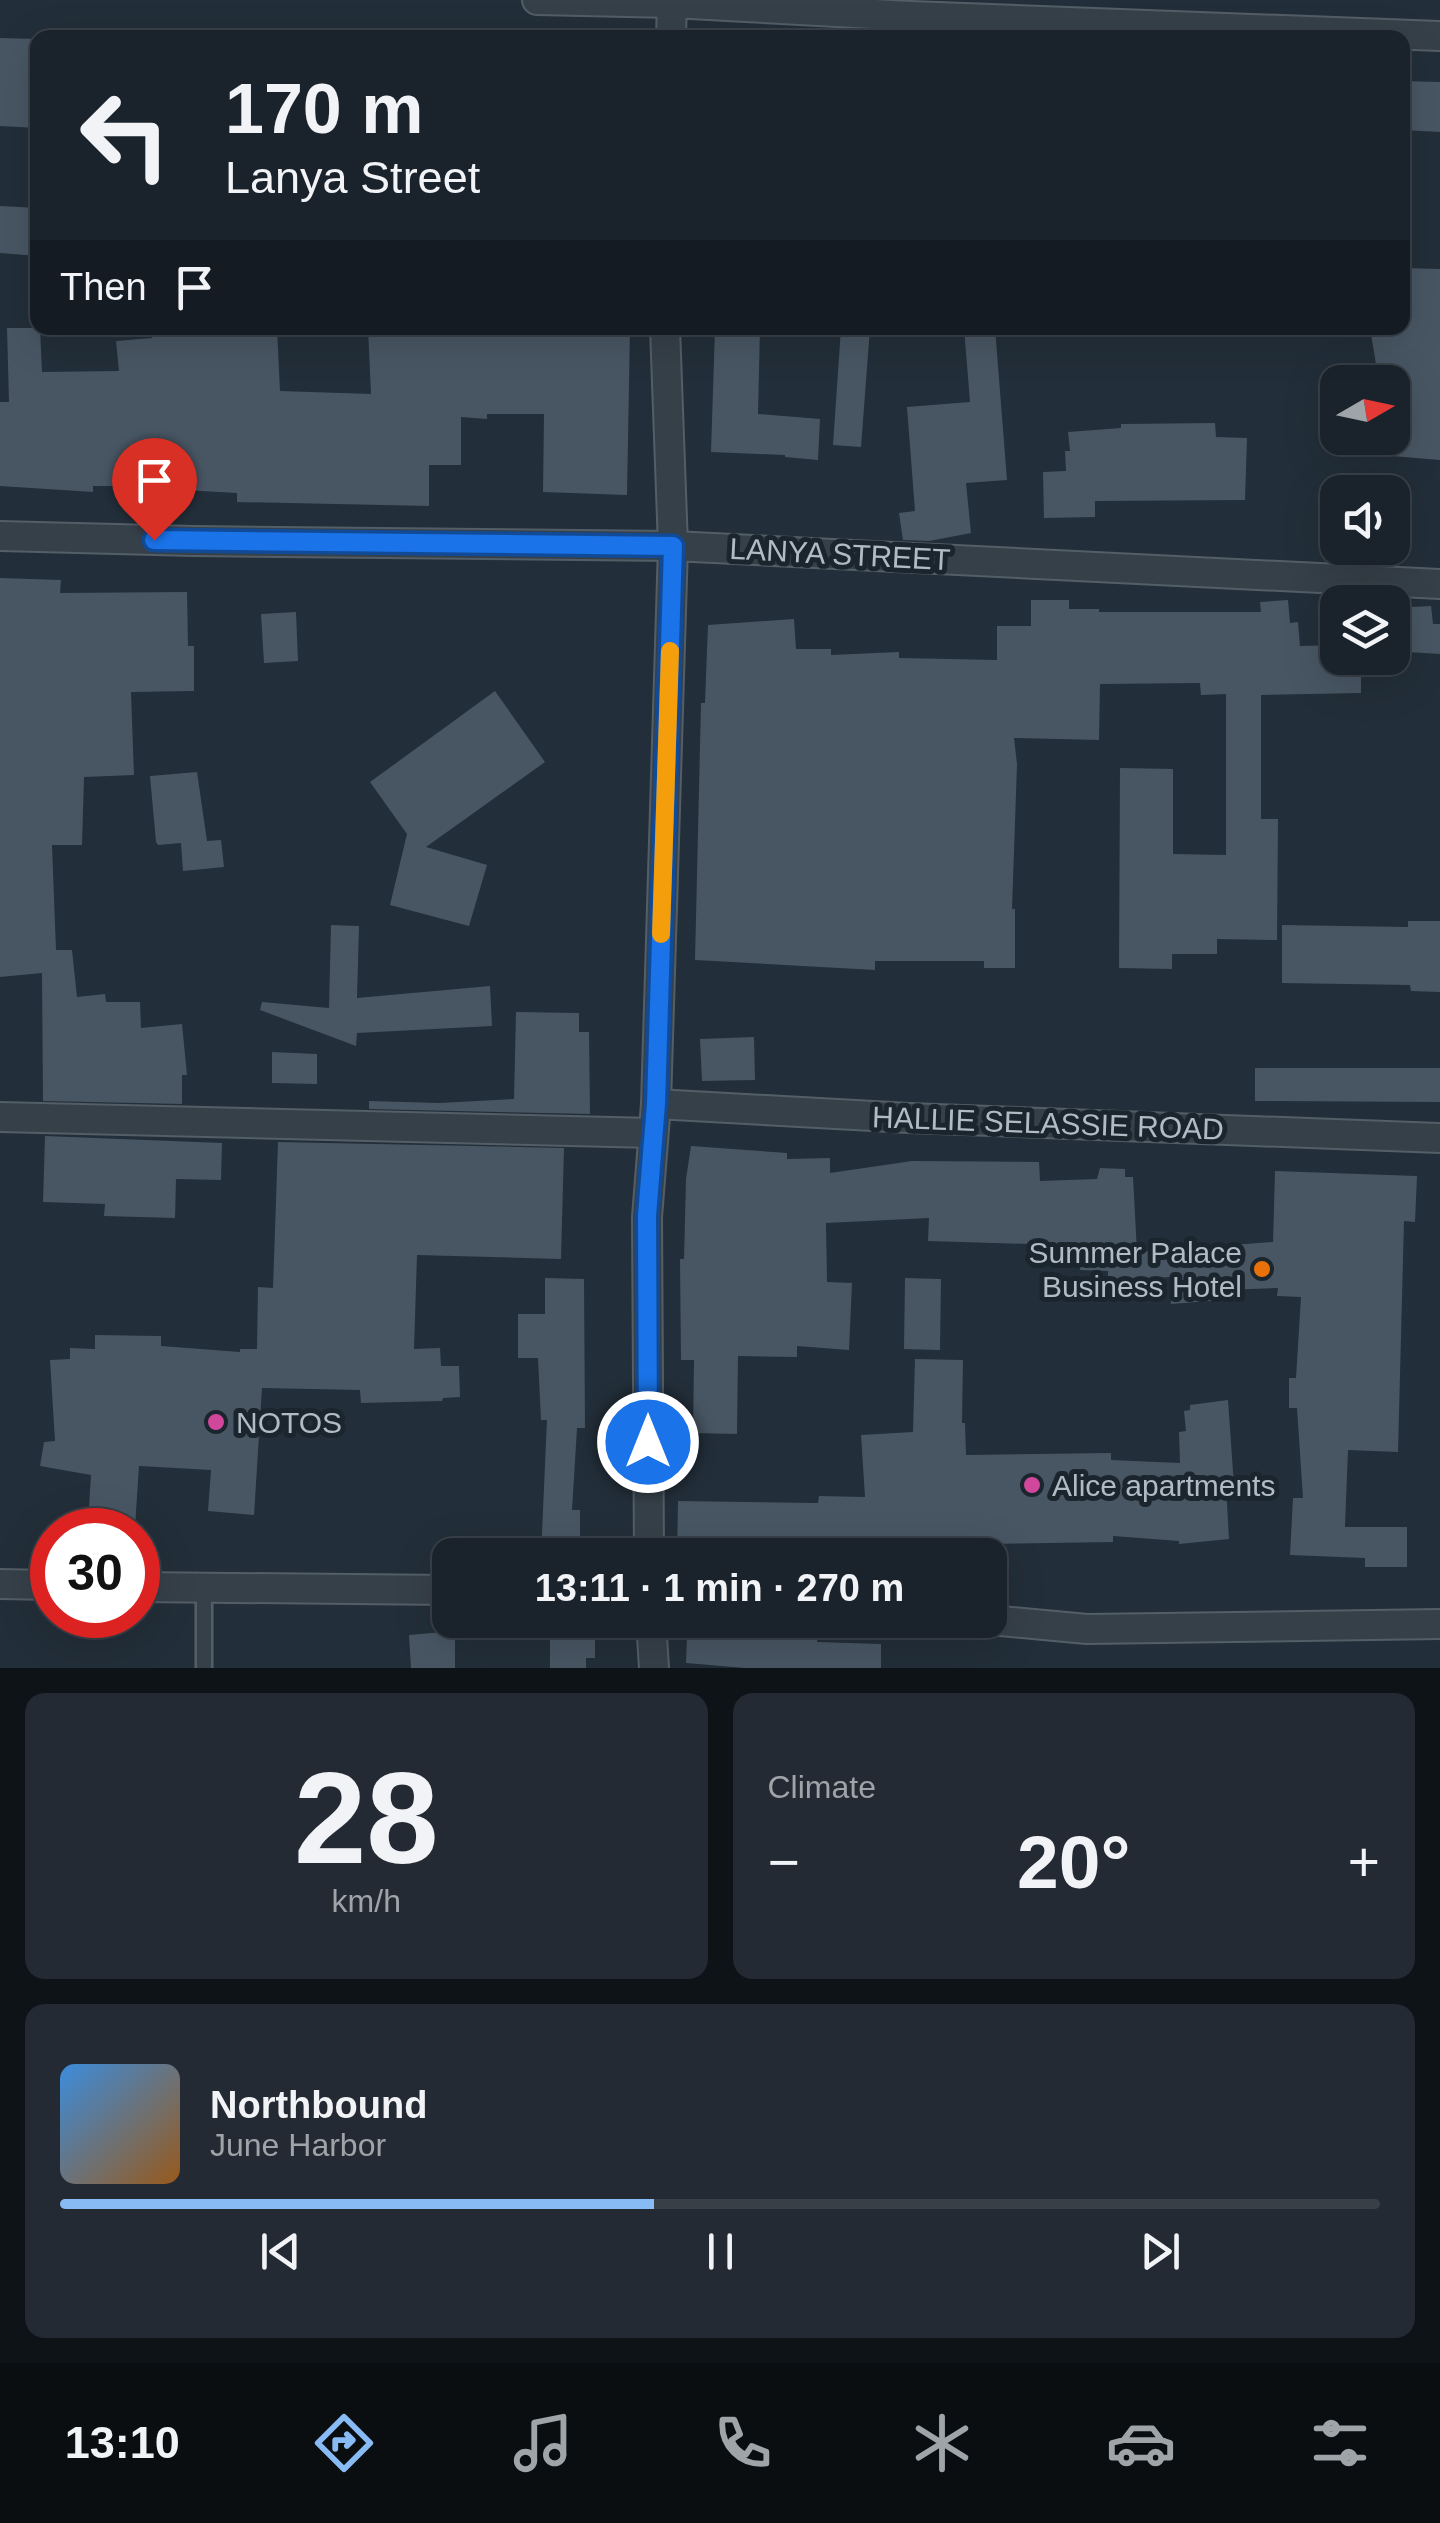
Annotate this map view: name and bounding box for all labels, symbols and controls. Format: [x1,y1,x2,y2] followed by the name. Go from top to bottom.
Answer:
[60,70,190,200] icon: left
[225,70,423,148] text: 170 m
[225,152,480,203] text: Lanya Street
[167,260,222,315] icon: arrive
[60,266,147,308] text: Then
[1320,365,1410,455] north arrow
[1320,365,1410,675] map controls
[112,438,197,541] pin
[127,453,182,508] icon: arrive
[1320,475,1410,565] button: sound
[729,532,951,576] street label: LANYA STREET
[1320,585,1410,675] button: layers
[872,1100,1224,1146] street label: HALLIE SELASSIE ROAD
[1029,1236,1242,1303] place label: Summer Palace Business Hotel
[1251,1258,1273,1280] marker: Summer Palace Business Hotel
[596,1390,700,1494] position arrow
[236,1406,342,1439] place label: NOTOS
[205,1411,227,1433] marker: NOTOS
[1052,1469,1275,1502] place label: Alice apartments
[1021,1474,1043,1496] marker: Alice apartments
[30,1508,160,1638] speed limit sign: 30
[535,1567,904,1609] text: 13:11 · 1 min · 270 m
[294,1745,439,1891] text: 28
[768,1769,876,1805] text: Climate
[1017,1820,1130,1904] text: 20°
[768,1831,800,1893] text: −
[1348,1831,1380,1893] text: +
[332,1883,401,1919] text: km/h
[210,2084,427,2126] text: Northbound
[210,2127,386,2163] text: June Harbor
[253,2224,308,2279] icon: previous
[693,2224,748,2279] icon: pause
[1133,2224,1188,2279] icon: next
[309,2408,379,2478] icon: directions
[508,2408,578,2478] icon: music
[708,2408,778,2478] icon: phone
[907,2408,977,2478] icon: climate
[1106,2408,1176,2478] icon: car
[1305,2408,1375,2478] icon: filters
[65,2417,180,2468] text: 13:10

